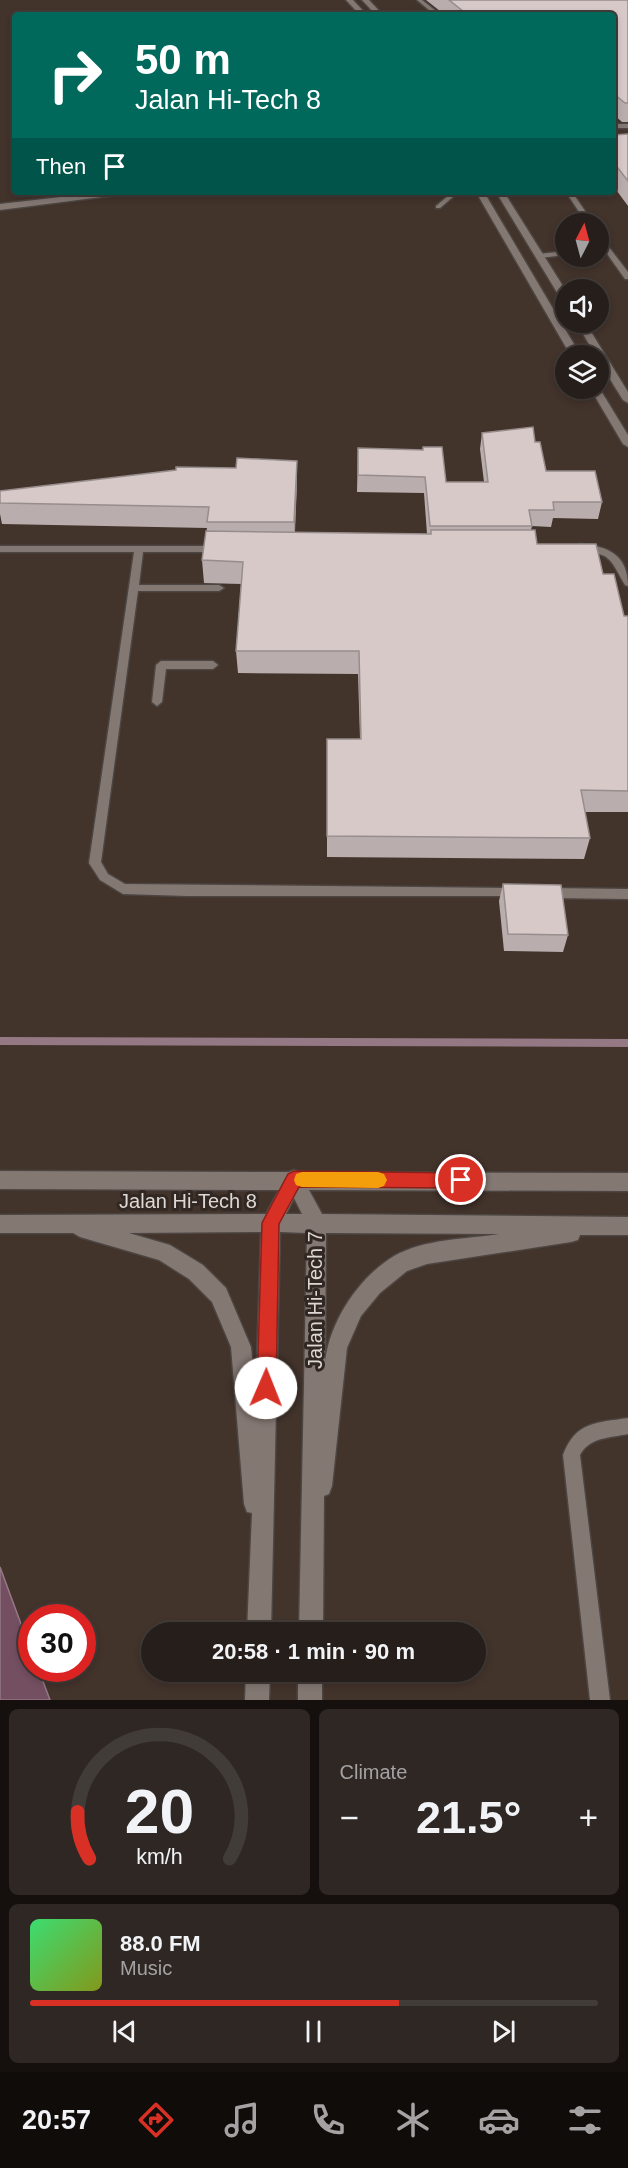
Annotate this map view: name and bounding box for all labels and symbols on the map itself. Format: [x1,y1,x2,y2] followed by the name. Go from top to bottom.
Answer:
[555,213,609,267] north arrow
[435,1154,486,1205] pin
[119,1190,257,1212] street label: Jalan Hi-Tech 8
[304,1231,326,1369] street label: Jalan Hi-Tech 7
[234,1356,298,1420] position arrow
[18,1604,96,1682] speed limit sign: 30

